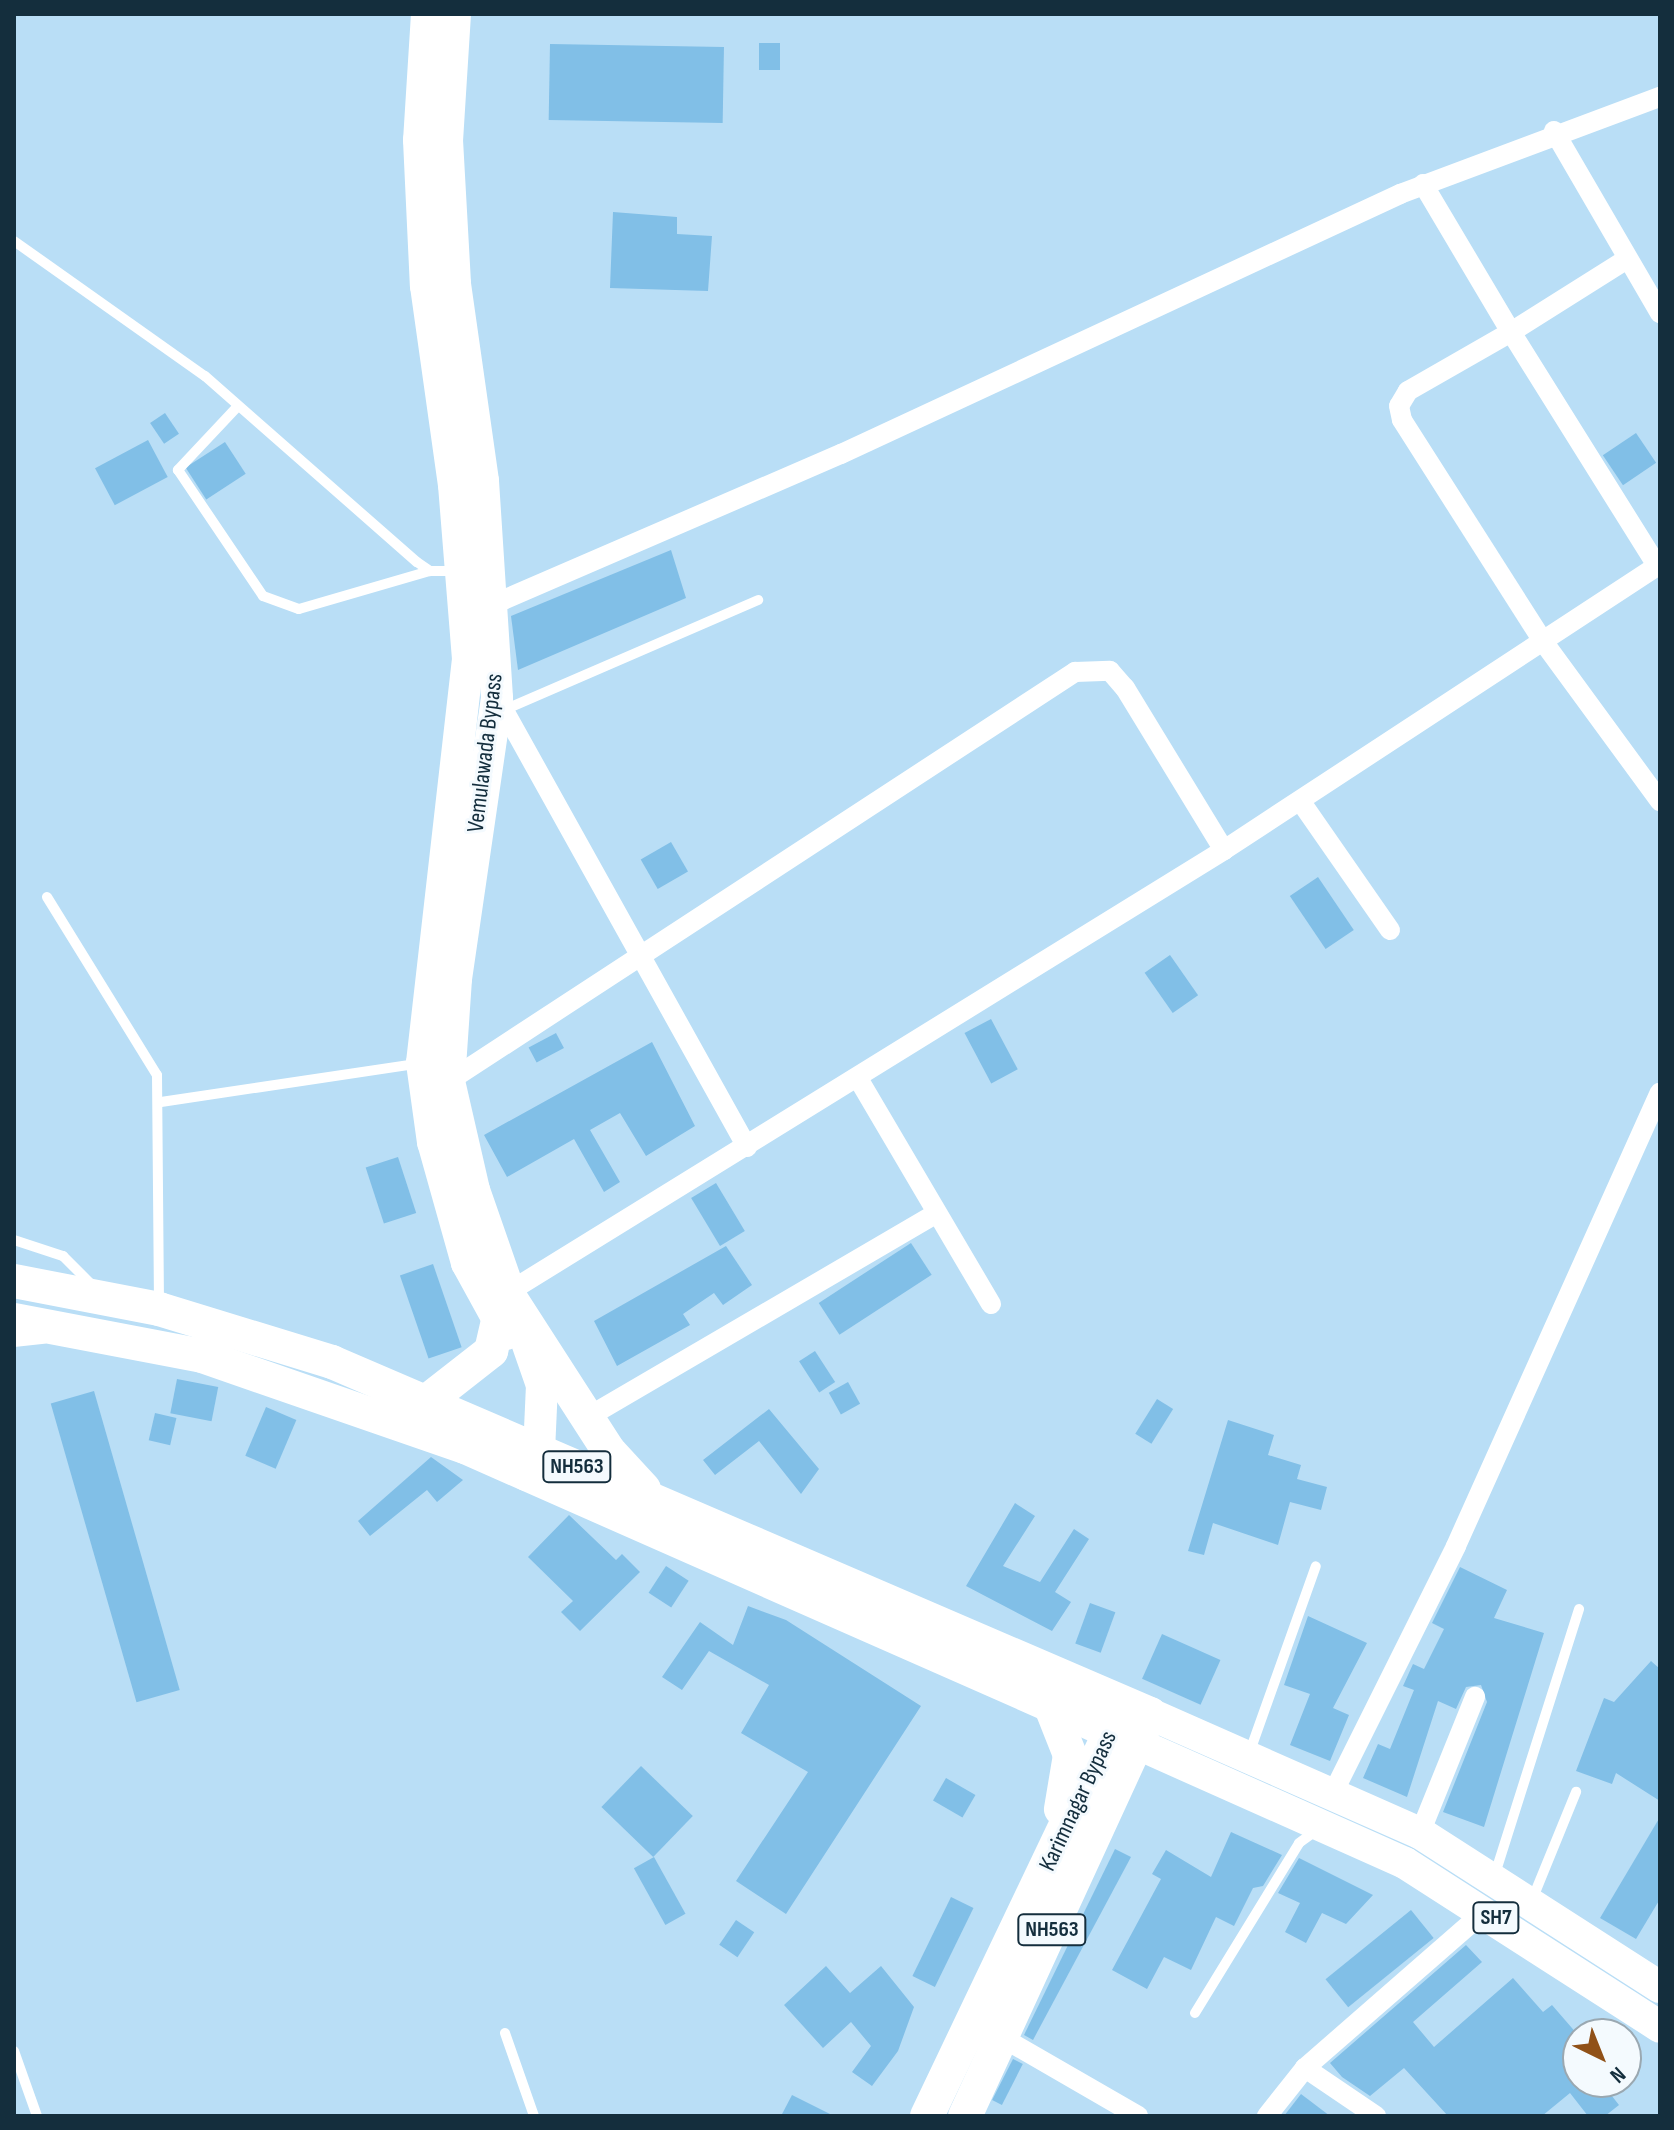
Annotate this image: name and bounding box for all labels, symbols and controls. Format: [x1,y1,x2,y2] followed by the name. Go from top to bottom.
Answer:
[461,672,509,834] street label: Vemulawada Bypass
[541,1449,613,1485] road number: NH563
[1033,1726,1123,1876] street label: Karimnagar Bypass
[1472,1900,1520,1936] road number: SH7
[1016,1912,1088,1948] road number: NH563
[1562,2018,1642,2098] north arrow
[1604,2061,1631,2088] text: N

